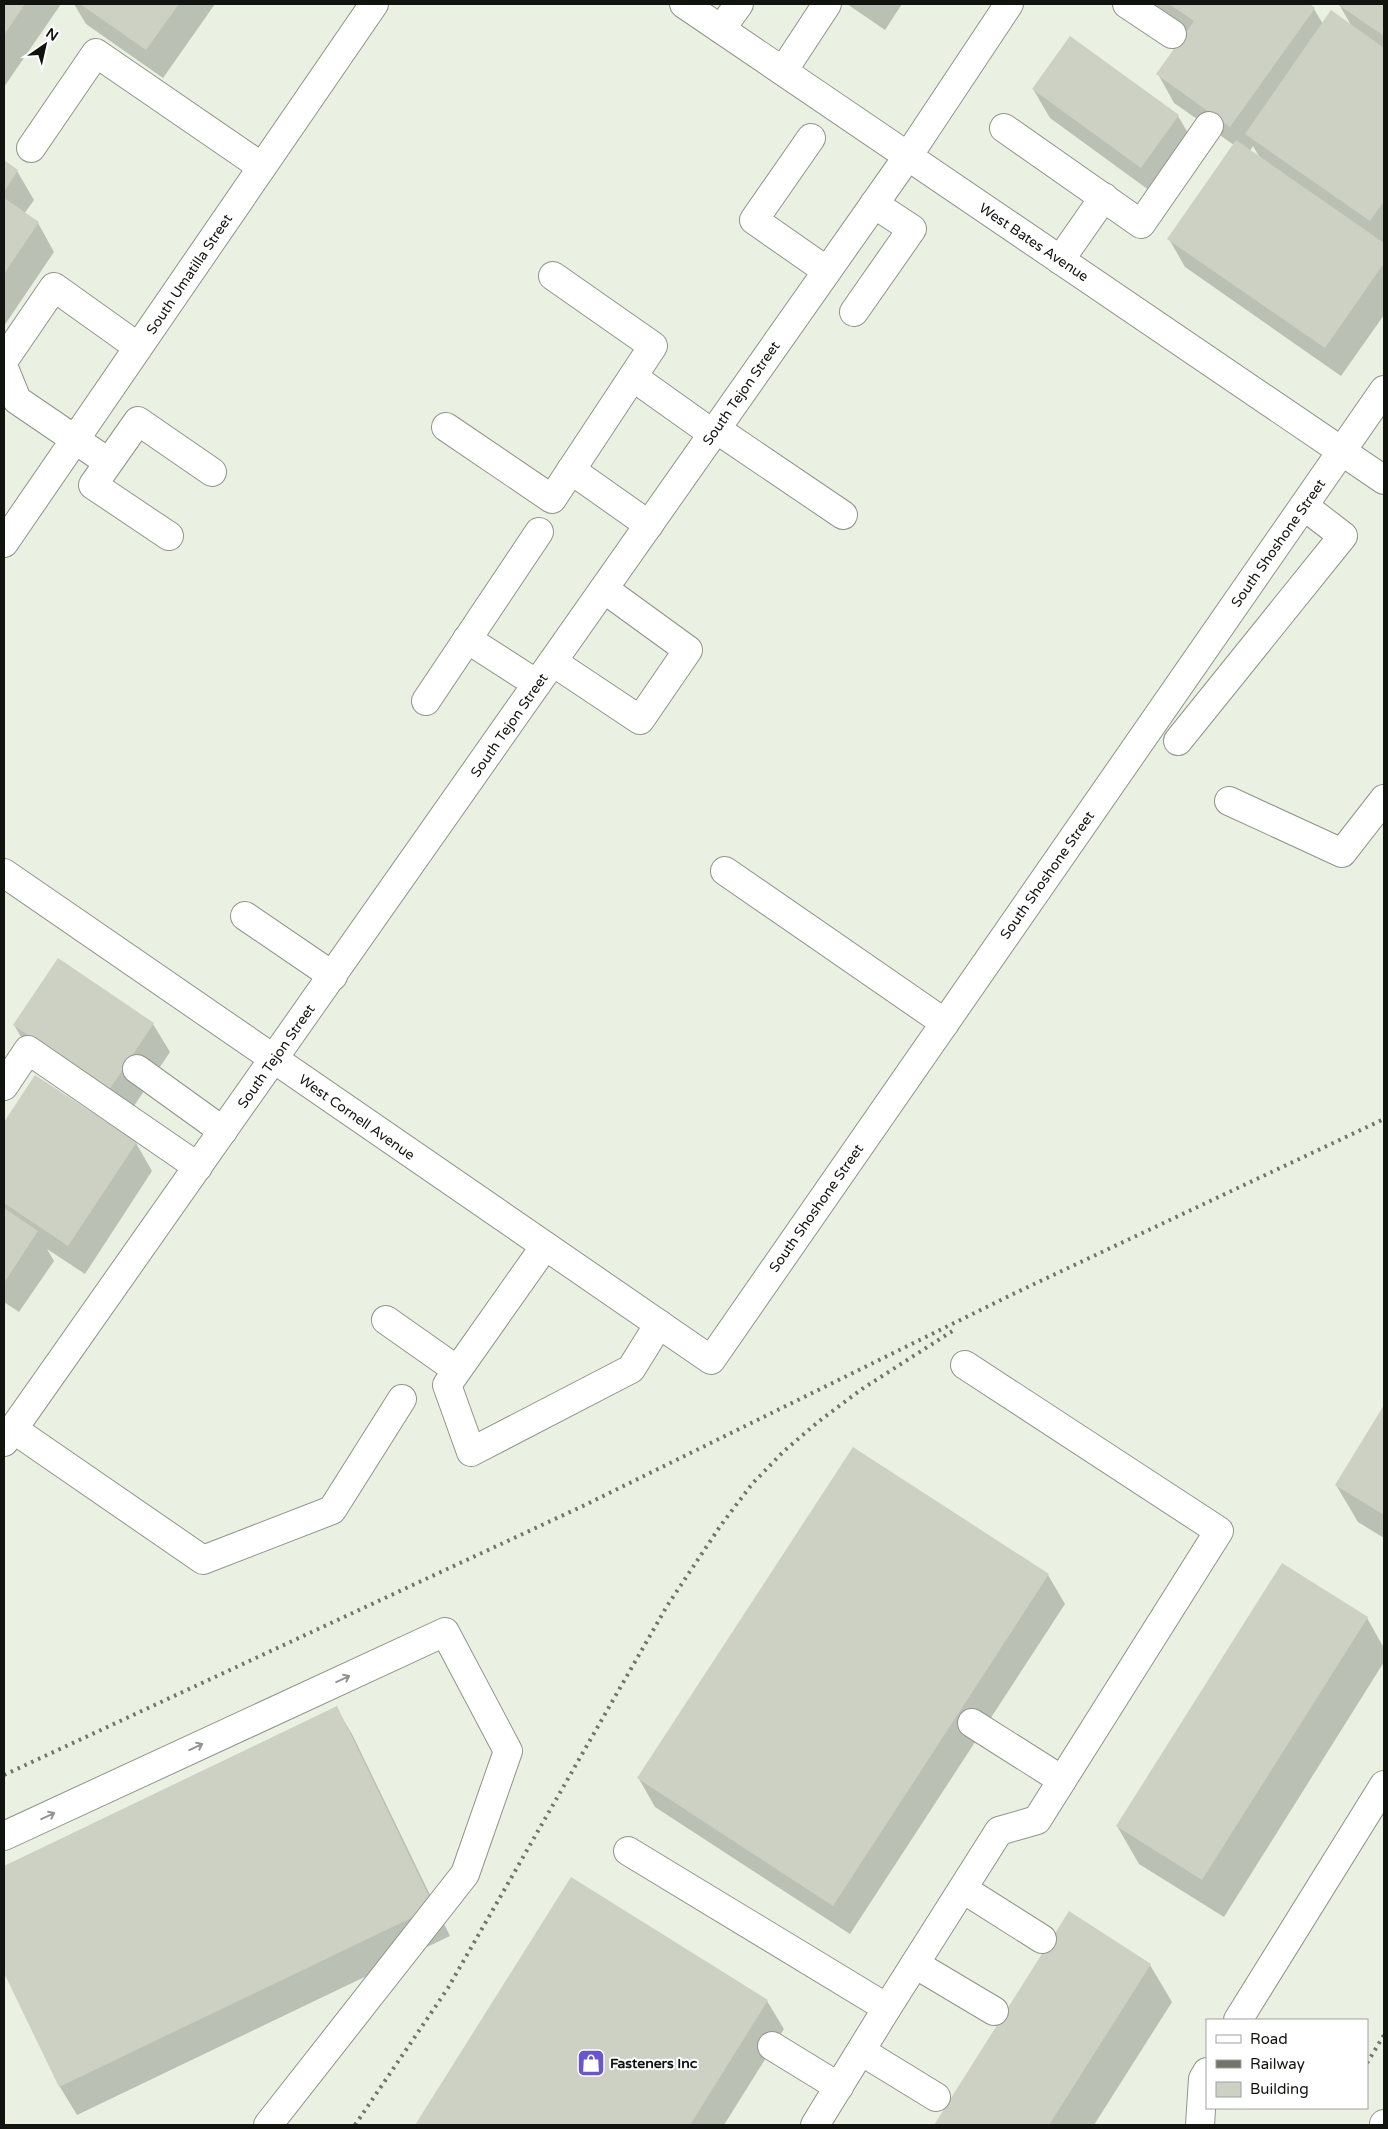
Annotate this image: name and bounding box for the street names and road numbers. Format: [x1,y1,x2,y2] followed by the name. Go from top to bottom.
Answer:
[976,200,1092,285] street label: West Bates Avenue
[143,210,236,338] street label: South Umatilla Street
[699,338,784,449] street label: South Tejon Street
[1228,475,1330,611] street label: South Shoshone Street
[467,670,552,781] street label: South Tejon Street
[997,807,1099,943] street label: South Shoshone Street
[234,1001,319,1112] street label: South Tejon Street
[295,1071,418,1164] street label: West Cornell Avenue
[766,1140,868,1276] street label: South Shoshone Street

